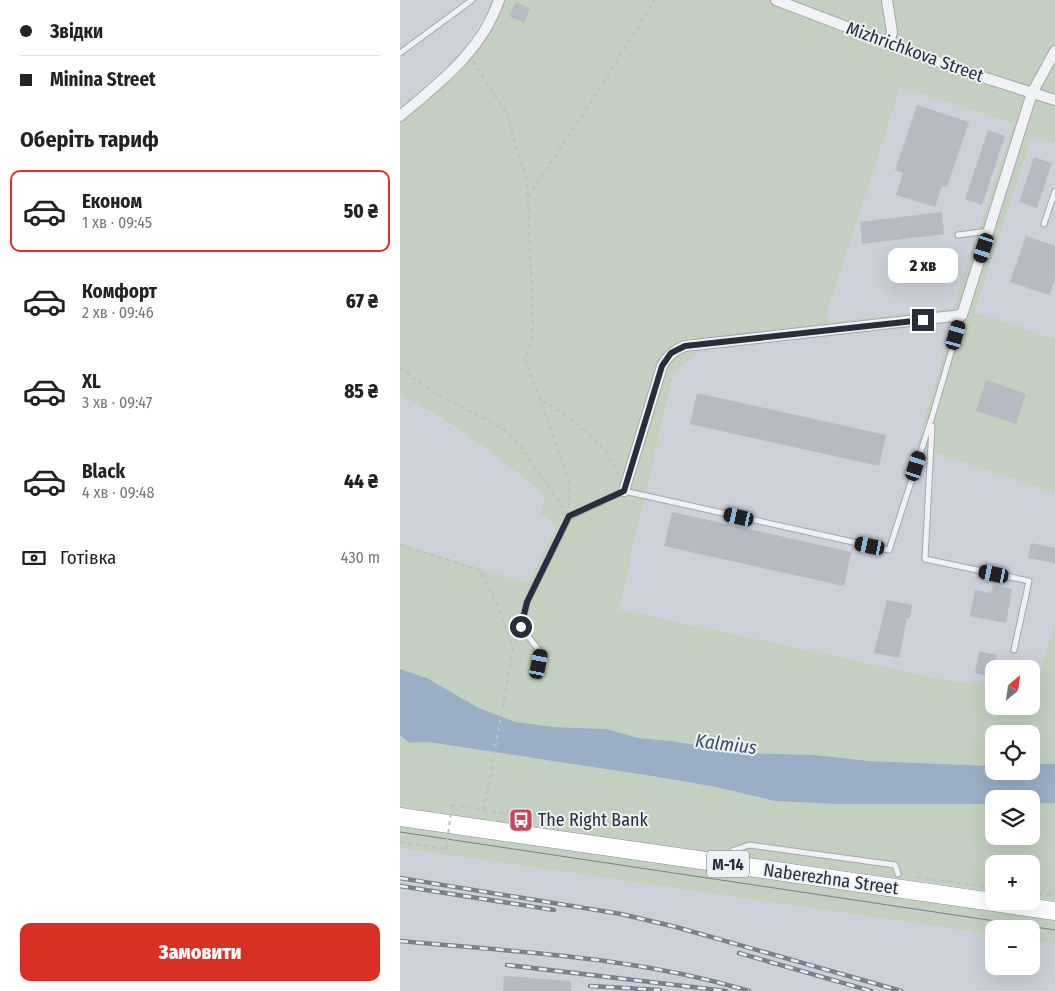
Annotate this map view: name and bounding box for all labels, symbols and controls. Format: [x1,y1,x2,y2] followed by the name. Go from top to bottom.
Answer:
[843,17,987,87] street label: Mizhrichkova Street
[50,20,103,43] text: Звідки
[50,68,156,91] text: Minina Street
[20,126,159,153] text: Оберіть тариф
[22,189,67,234] icon: car
[82,190,142,213] text: Економ
[344,200,378,223] text: 50 ₴
[82,213,152,232] text: 1 хв · 09:45
[972,231,995,265] car
[888,248,958,282] callout: 2 хв
[910,256,936,275] text: 2 хв
[22,279,67,324] icon: car
[82,280,157,303] text: Комфорт
[346,290,378,313] text: 67 ₴
[82,303,154,322] text: 2 хв · 09:46
[912,309,934,331] route end
[944,319,967,351] car
[22,369,67,414] icon: car
[82,370,101,393] text: XL
[344,380,378,403] text: 85 ₴
[82,393,152,412] text: 3 хв · 09:47
[904,449,927,483] car
[22,459,67,504] icon: car
[82,460,125,483] text: Black
[344,470,378,493] text: 44 ₴
[82,483,155,502] text: 4 хв · 09:48
[722,506,755,528] car
[853,536,886,556] car
[20,544,48,572] icon: cash
[60,546,116,569] text: Готівка
[341,548,380,567] text: 430 m
[977,564,1010,584] car
[510,616,532,638] route start
[528,648,549,680] car
[985,660,1040,715] north arrow
[985,660,1040,975] map controls
[985,725,1040,780] button: locate
[694,729,758,759] water label: Kalmius
[985,790,1040,845] button: layers
[508,807,534,833] bus stop icon: The Right Bank
[538,809,649,831] place label: The Right Bank
[707,851,749,878] road number: М-14
[985,855,1040,910] button: +
[762,859,900,899] street label: Naberezhna Street
[985,920,1040,975] button: −
[20,923,380,981] button: Замовити

